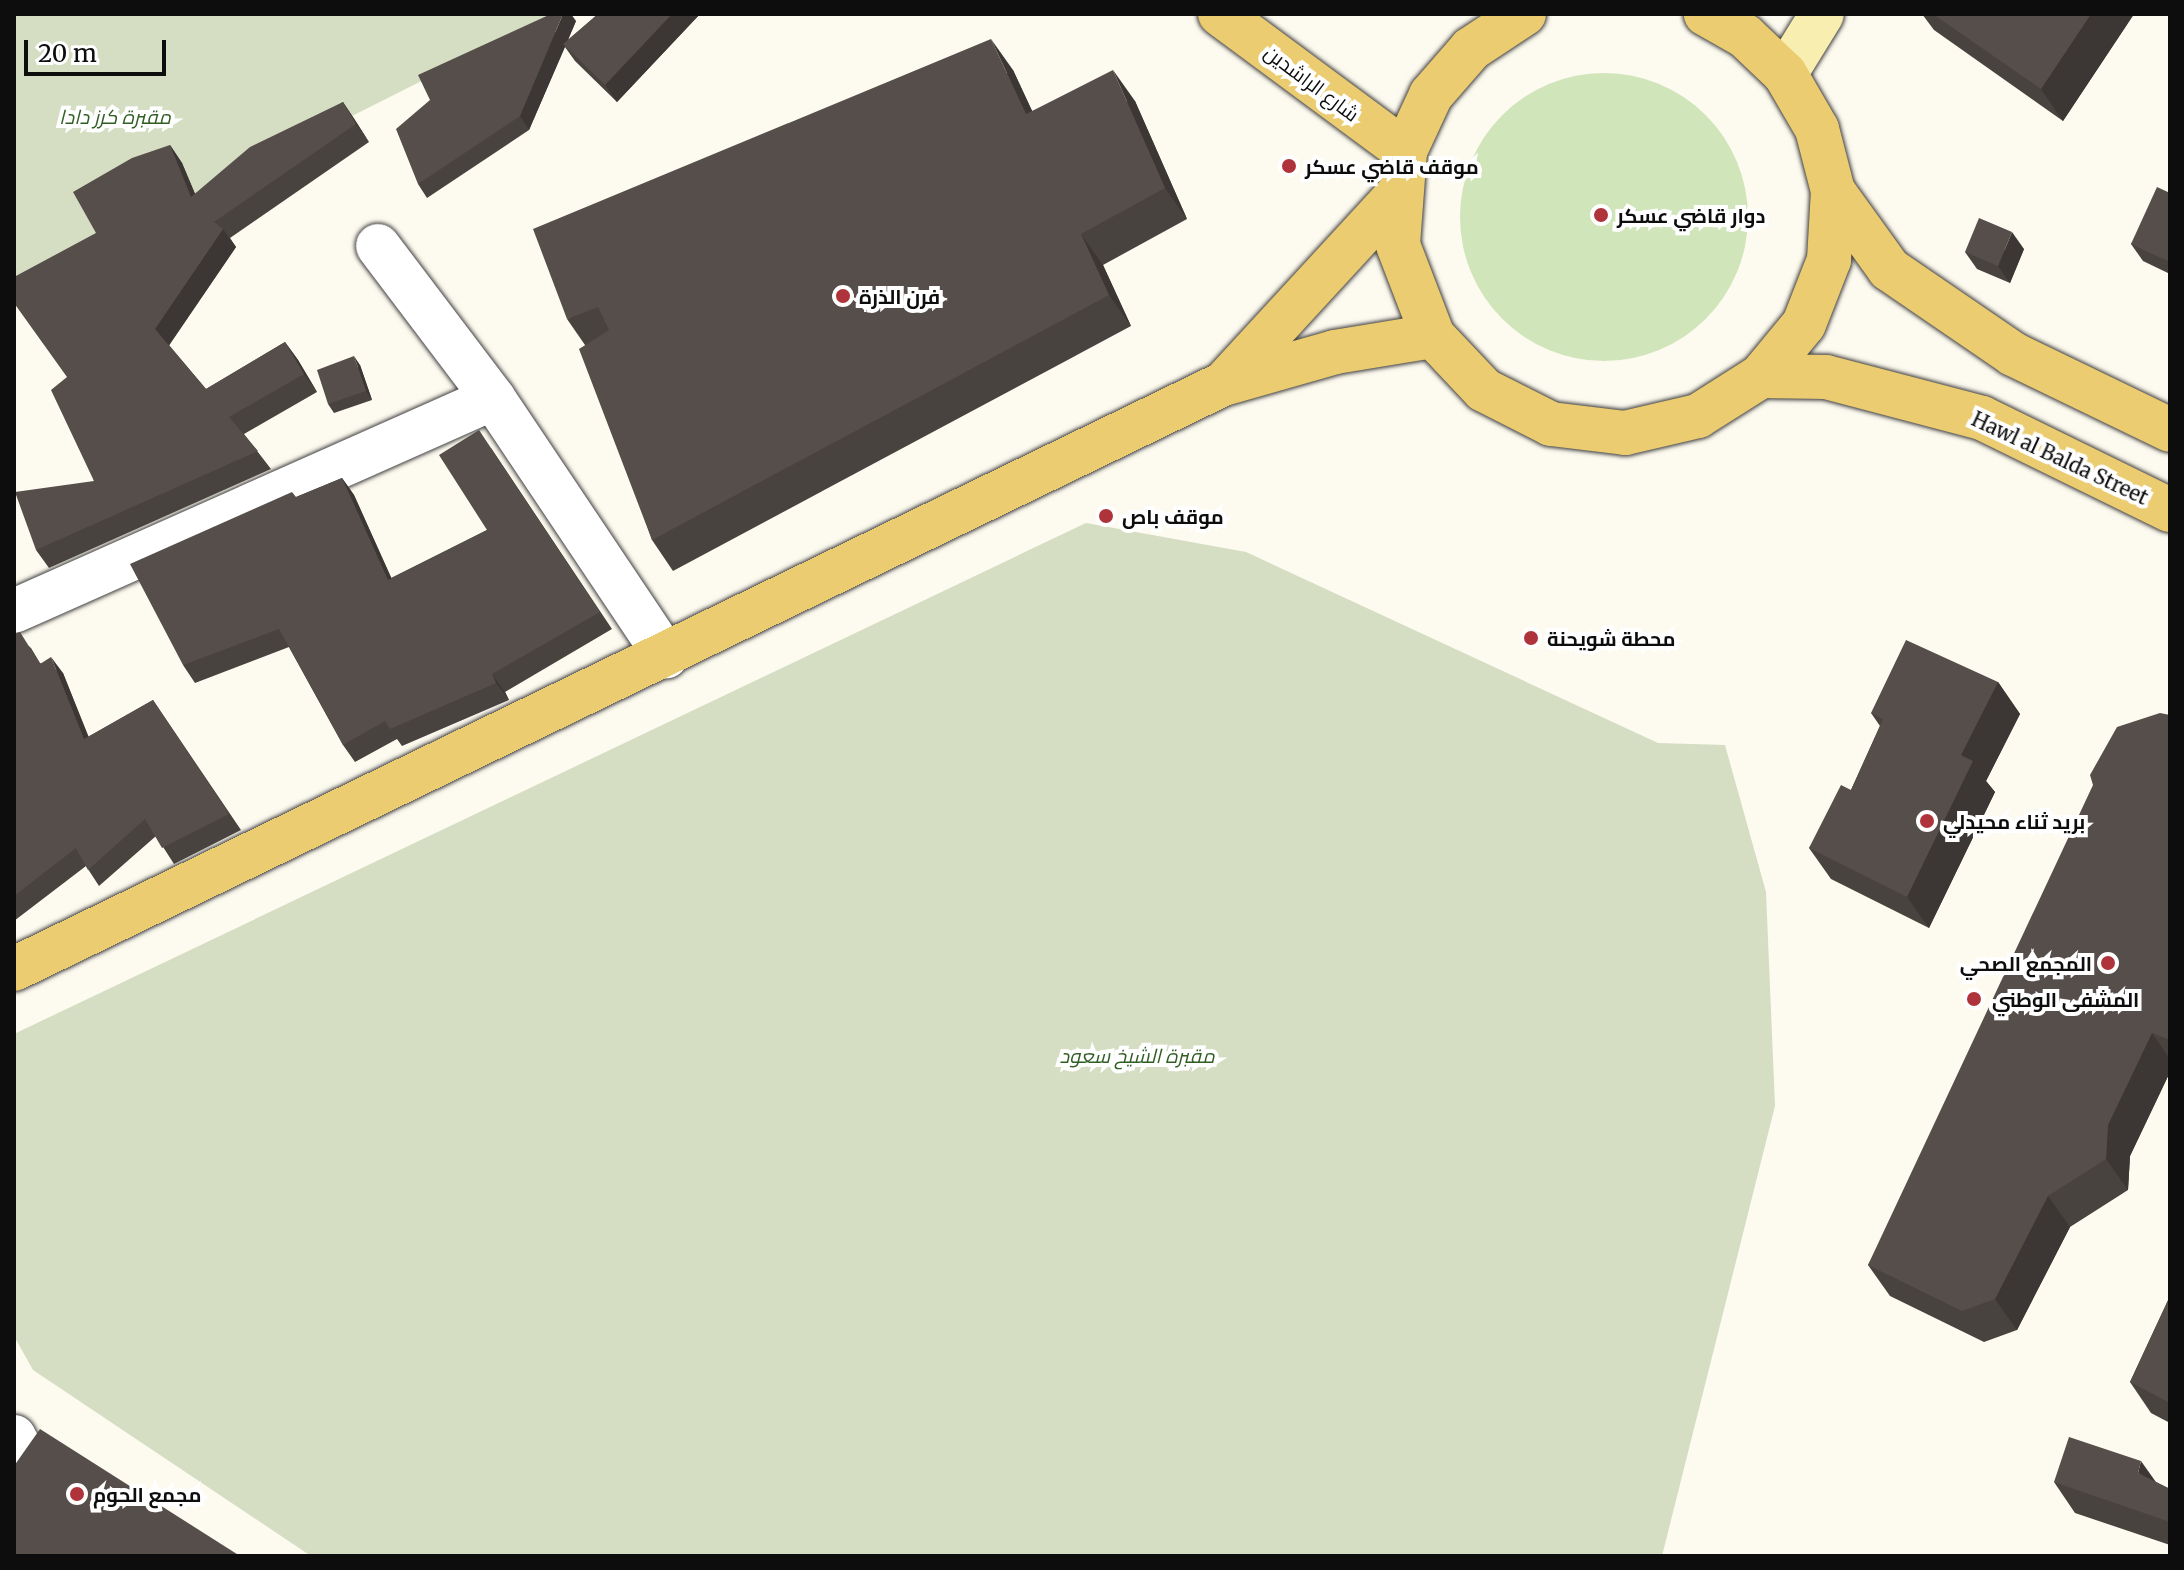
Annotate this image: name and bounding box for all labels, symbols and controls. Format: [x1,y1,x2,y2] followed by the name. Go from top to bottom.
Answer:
[28,24,170,74] scale bar
[38,38,97,69] text: 20 m
[1260,40,1364,126] street label: شارع الراشدين
[59,104,171,128] park label: مقبرة كرز دادا
[1305,154,1479,178] place label: موقف قاضي عسكر
[1280,157,1298,175] marker: موقف قاضي عسكر
[1617,203,1765,227] place label: دوار قاضي عسكر
[1592,206,1610,224] marker: دوار قاضي عسكر
[859,284,940,308] place label: فرن الذرة
[834,287,852,305] marker: فرن الذرة
[1968,407,2152,509] street label: Hawl al Balda Street
[1122,504,1224,528] place label: موقف باص
[1097,507,1115,525] marker: موقف باص
[1547,626,1675,650] place label: محطة شويحنة
[1522,629,1540,647] marker: محطة شويحنة
[1943,809,2085,833] place label: بريد ثناء محيدلي
[1918,812,1936,830] marker: بريد ثناء محيدلي
[1960,951,2092,975] place label: المجمع الصحي
[2099,954,2117,972] marker: المجمع الصحي
[1992,987,2139,1011] place label: المشفى الوطني
[1963,988,1985,1010] marker: المشفى الوطني
[1060,1043,1214,1067] park label: مقبرة الشيخ سعود
[93,1482,201,1506] place label: مجمع الحوم
[68,1485,86,1503] marker: مجمع الحوم

